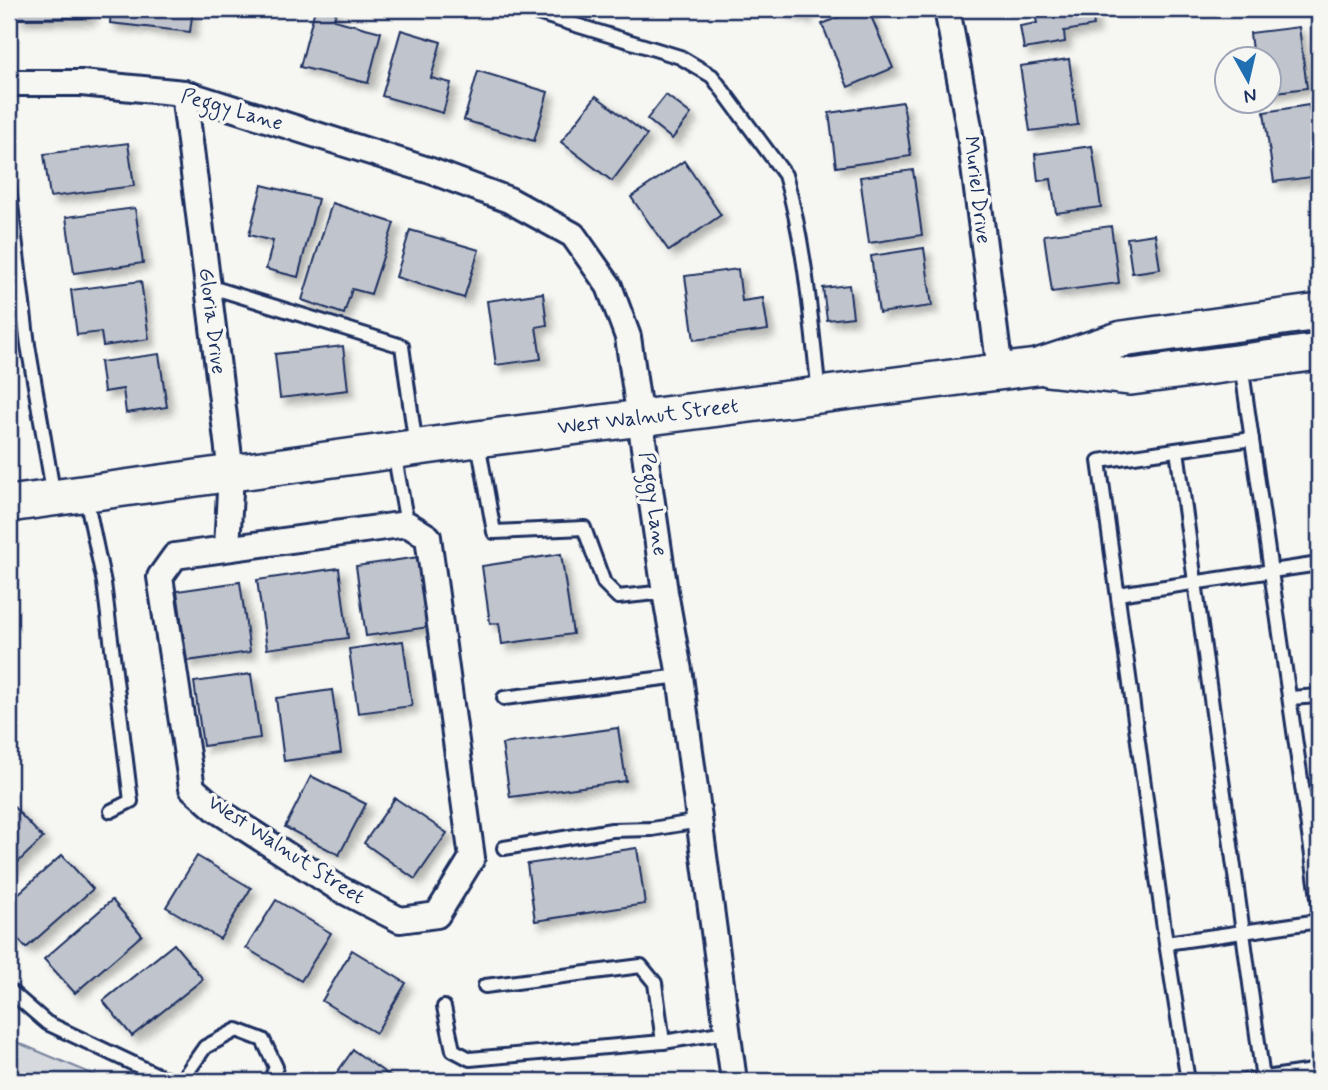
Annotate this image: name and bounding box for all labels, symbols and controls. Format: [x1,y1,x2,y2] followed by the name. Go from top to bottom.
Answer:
[1212,46,1282,116] north arrow
[177,82,286,140] street label: Peggy Lane
[1242,82,1258,109] text: N
[957,135,997,245] street label: Muriel Drive
[192,266,232,376] street label: Gloria Drive
[556,392,740,442] street label: West Walnut Street
[630,450,674,558] street label: Peggy Lane
[202,789,370,911] street label: West Walnut Street

